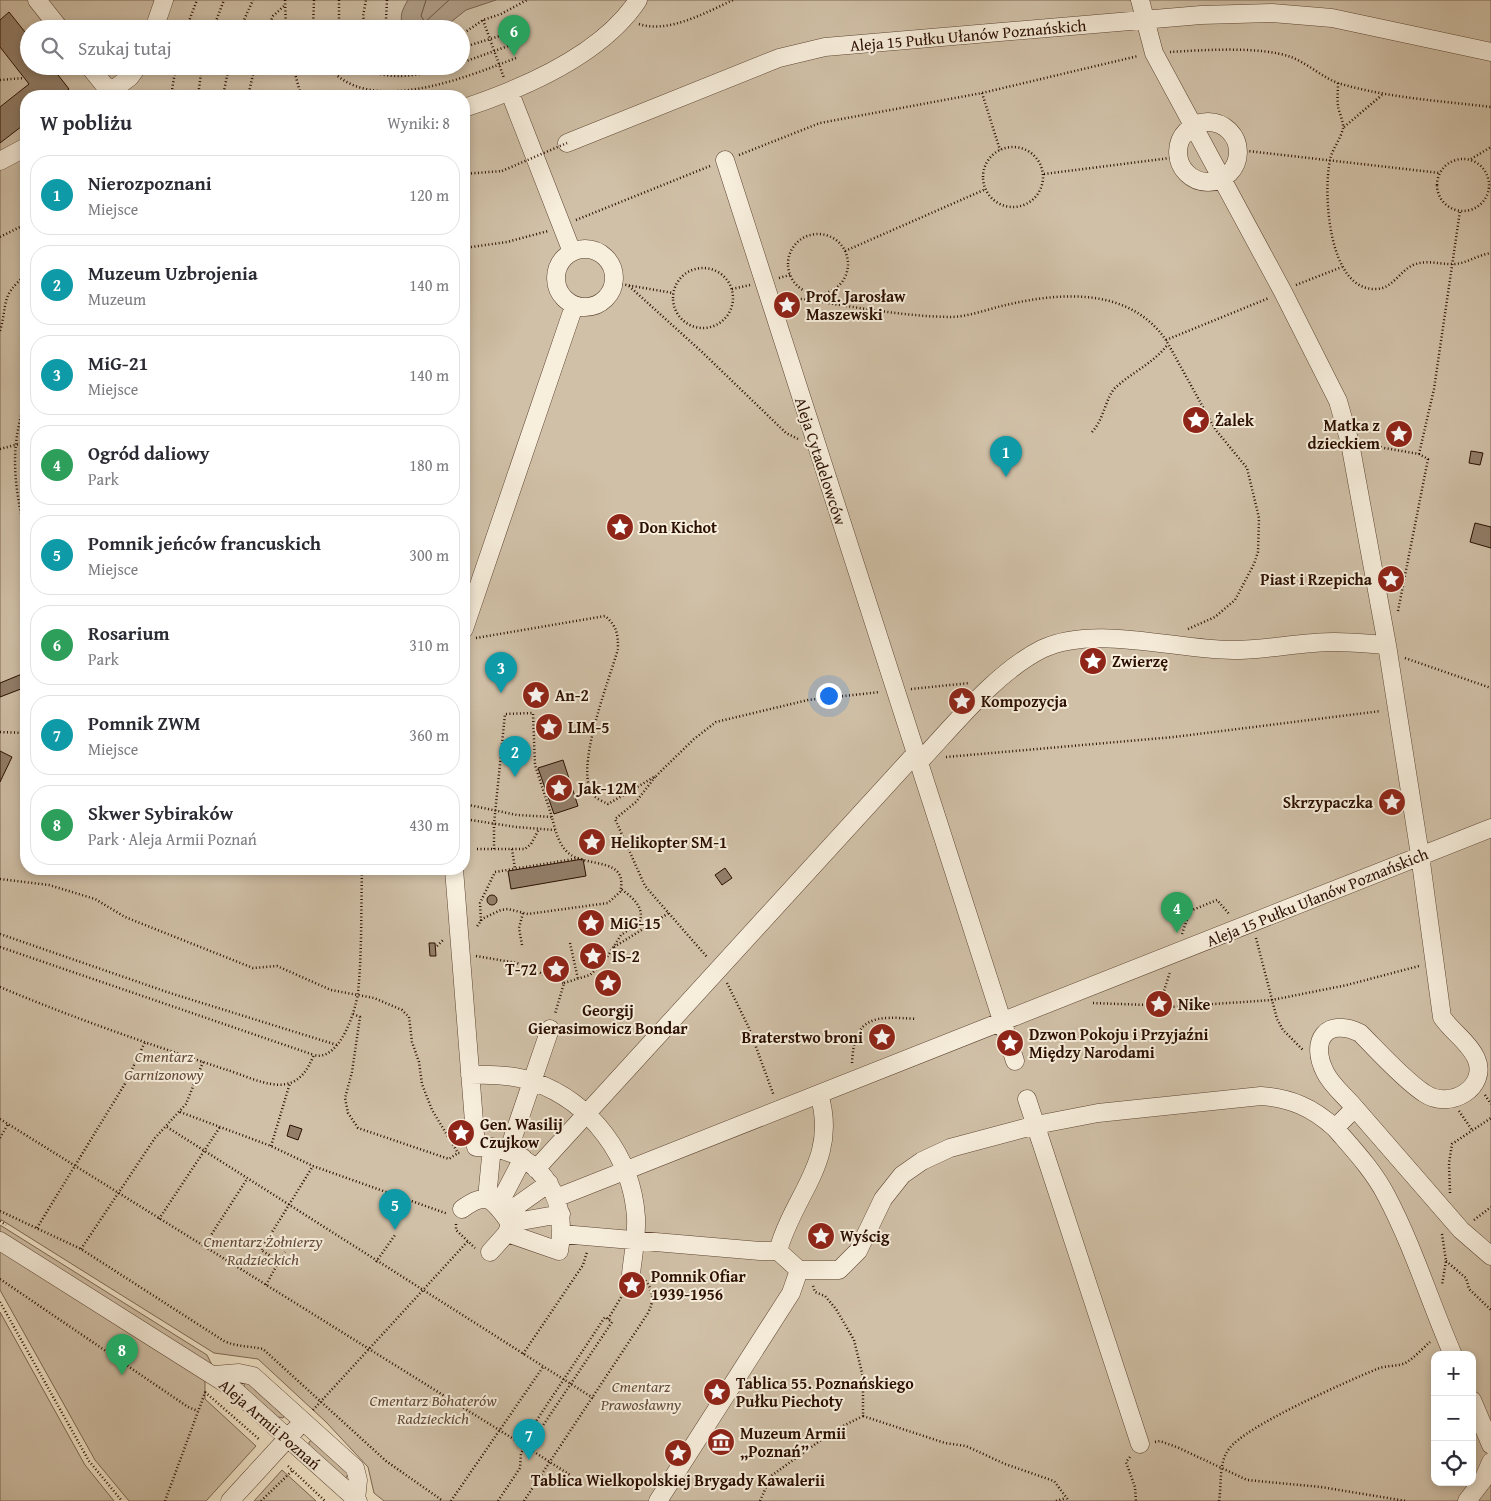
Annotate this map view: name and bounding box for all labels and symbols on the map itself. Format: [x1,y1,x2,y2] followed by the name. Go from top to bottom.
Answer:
[849,13,1087,57] street label: Aleja 15 Pułku Ułanów Poznańskich
[498,15,530,56] pin: 6
[806,284,906,326] place label: Prof. Jarosław Maszewski
[772,290,802,320] place icon: Prof. Jarosław Maszewski
[789,394,853,529] street label: Aleja Cytadelowców
[1181,405,1211,435] place icon: Żalek
[1215,408,1255,432] place label: Żalek
[1308,413,1380,455] place label: Matka z dzieckiem
[1384,419,1414,449] place icon: Matka z dzieckiem
[990,436,1022,477] pin: 1
[605,512,635,542] place icon: Don Kichot
[639,515,717,539] place label: Don Kichot
[1376,564,1406,594] place icon: Piast i Rzepicha
[1260,567,1373,591] place label: Piast i Rzepicha
[1078,646,1108,676] place icon: Zwierzę
[1112,649,1168,673] place label: Zwierzę
[485,652,517,693] pin: 3
[521,680,551,710] place icon: An-2
[555,683,589,707] place label: An-2
[816,683,842,709] your location
[947,686,977,716] place icon: Kompozycja
[981,689,1068,713] place label: Kompozycja
[534,712,564,742] place icon: LIM-5
[568,715,610,739] place label: LIM-5
[499,736,531,777] pin: 2
[544,773,574,803] place icon: Jak-12M
[575,776,637,800] place label: Jak-12M
[1377,787,1407,817] place icon: Skrzypaczka
[1283,790,1374,814] place label: Skrzypaczka
[577,827,607,857] place icon: Helikopter SM-1
[611,830,727,854] place label: Helikopter SM-1
[1203,841,1431,953] street label: Aleja 15 Pułku Ułanów Poznańskich
[1161,892,1193,933] pin: 4
[576,908,606,938] place icon: MiG-15
[610,911,661,935] place label: MiG-15
[578,941,608,971] place icon: IS-2
[612,944,640,968] place label: IS-2
[541,954,571,984] place icon: T-72
[505,957,537,981] place label: T-72
[593,968,623,998] place icon: Georgij Gierasimowicz Bondar
[1144,989,1174,1019] place icon: Nike
[1178,992,1210,1016] place label: Nike
[528,998,688,1040] place label: Georgij Gierasimowicz Bondar
[867,1022,897,1052] place icon: Braterstwo broni
[1029,1022,1208,1064] place label: Dzwon Pokoju i Przyjaźni Między Narodami
[741,1025,863,1049] place label: Braterstwo broni
[995,1028,1025,1058] place icon: Dzwon Pokoju i Przyjaźni Między Narodami
[124,1044,204,1086] park label: Cmentarz Garnizonowy
[480,1112,563,1154] place label: Gen. Wasilij Czujkow
[446,1118,476,1148] place icon: Gen. Wasilij Czujkow
[379,1189,411,1230] pin: 5
[806,1221,836,1251] place icon: Wyścig
[840,1224,890,1248] place label: Wyścig
[203,1229,323,1271] park label: Cmentarz Żołnierzy Radzieckich
[651,1264,746,1306] place label: Pomnik Ofiar 1939-1956
[617,1270,647,1300] place icon: Pomnik Ofiar 1939-1956
[106,1334,138,1375] pin: 8
[736,1371,914,1413] place label: Tablica 55. Poznańskiego Pułku Piechoty
[214,1373,326,1475] street label: Aleja Armii Poznań
[600,1374,682,1416] park label: Cmentarz Prawosławny
[702,1377,732,1407] place icon: Tablica 55. Poznańskiego Pułku Piechoty
[370,1388,497,1430] park label: Cmentarz Bohaterów Radzieckich
[513,1419,545,1460] pin: 7
[740,1421,846,1463] place label: Muzeum Armii „Poznań”
[706,1427,736,1457] museum icon: Muzeum Armii „Poznań”
[663,1438,693,1468] place icon: Tablica Wielkopolskiej Brygady Kawalerii
[531,1468,825,1492] place label: Tablica Wielkopolskiej Brygady Kawalerii

